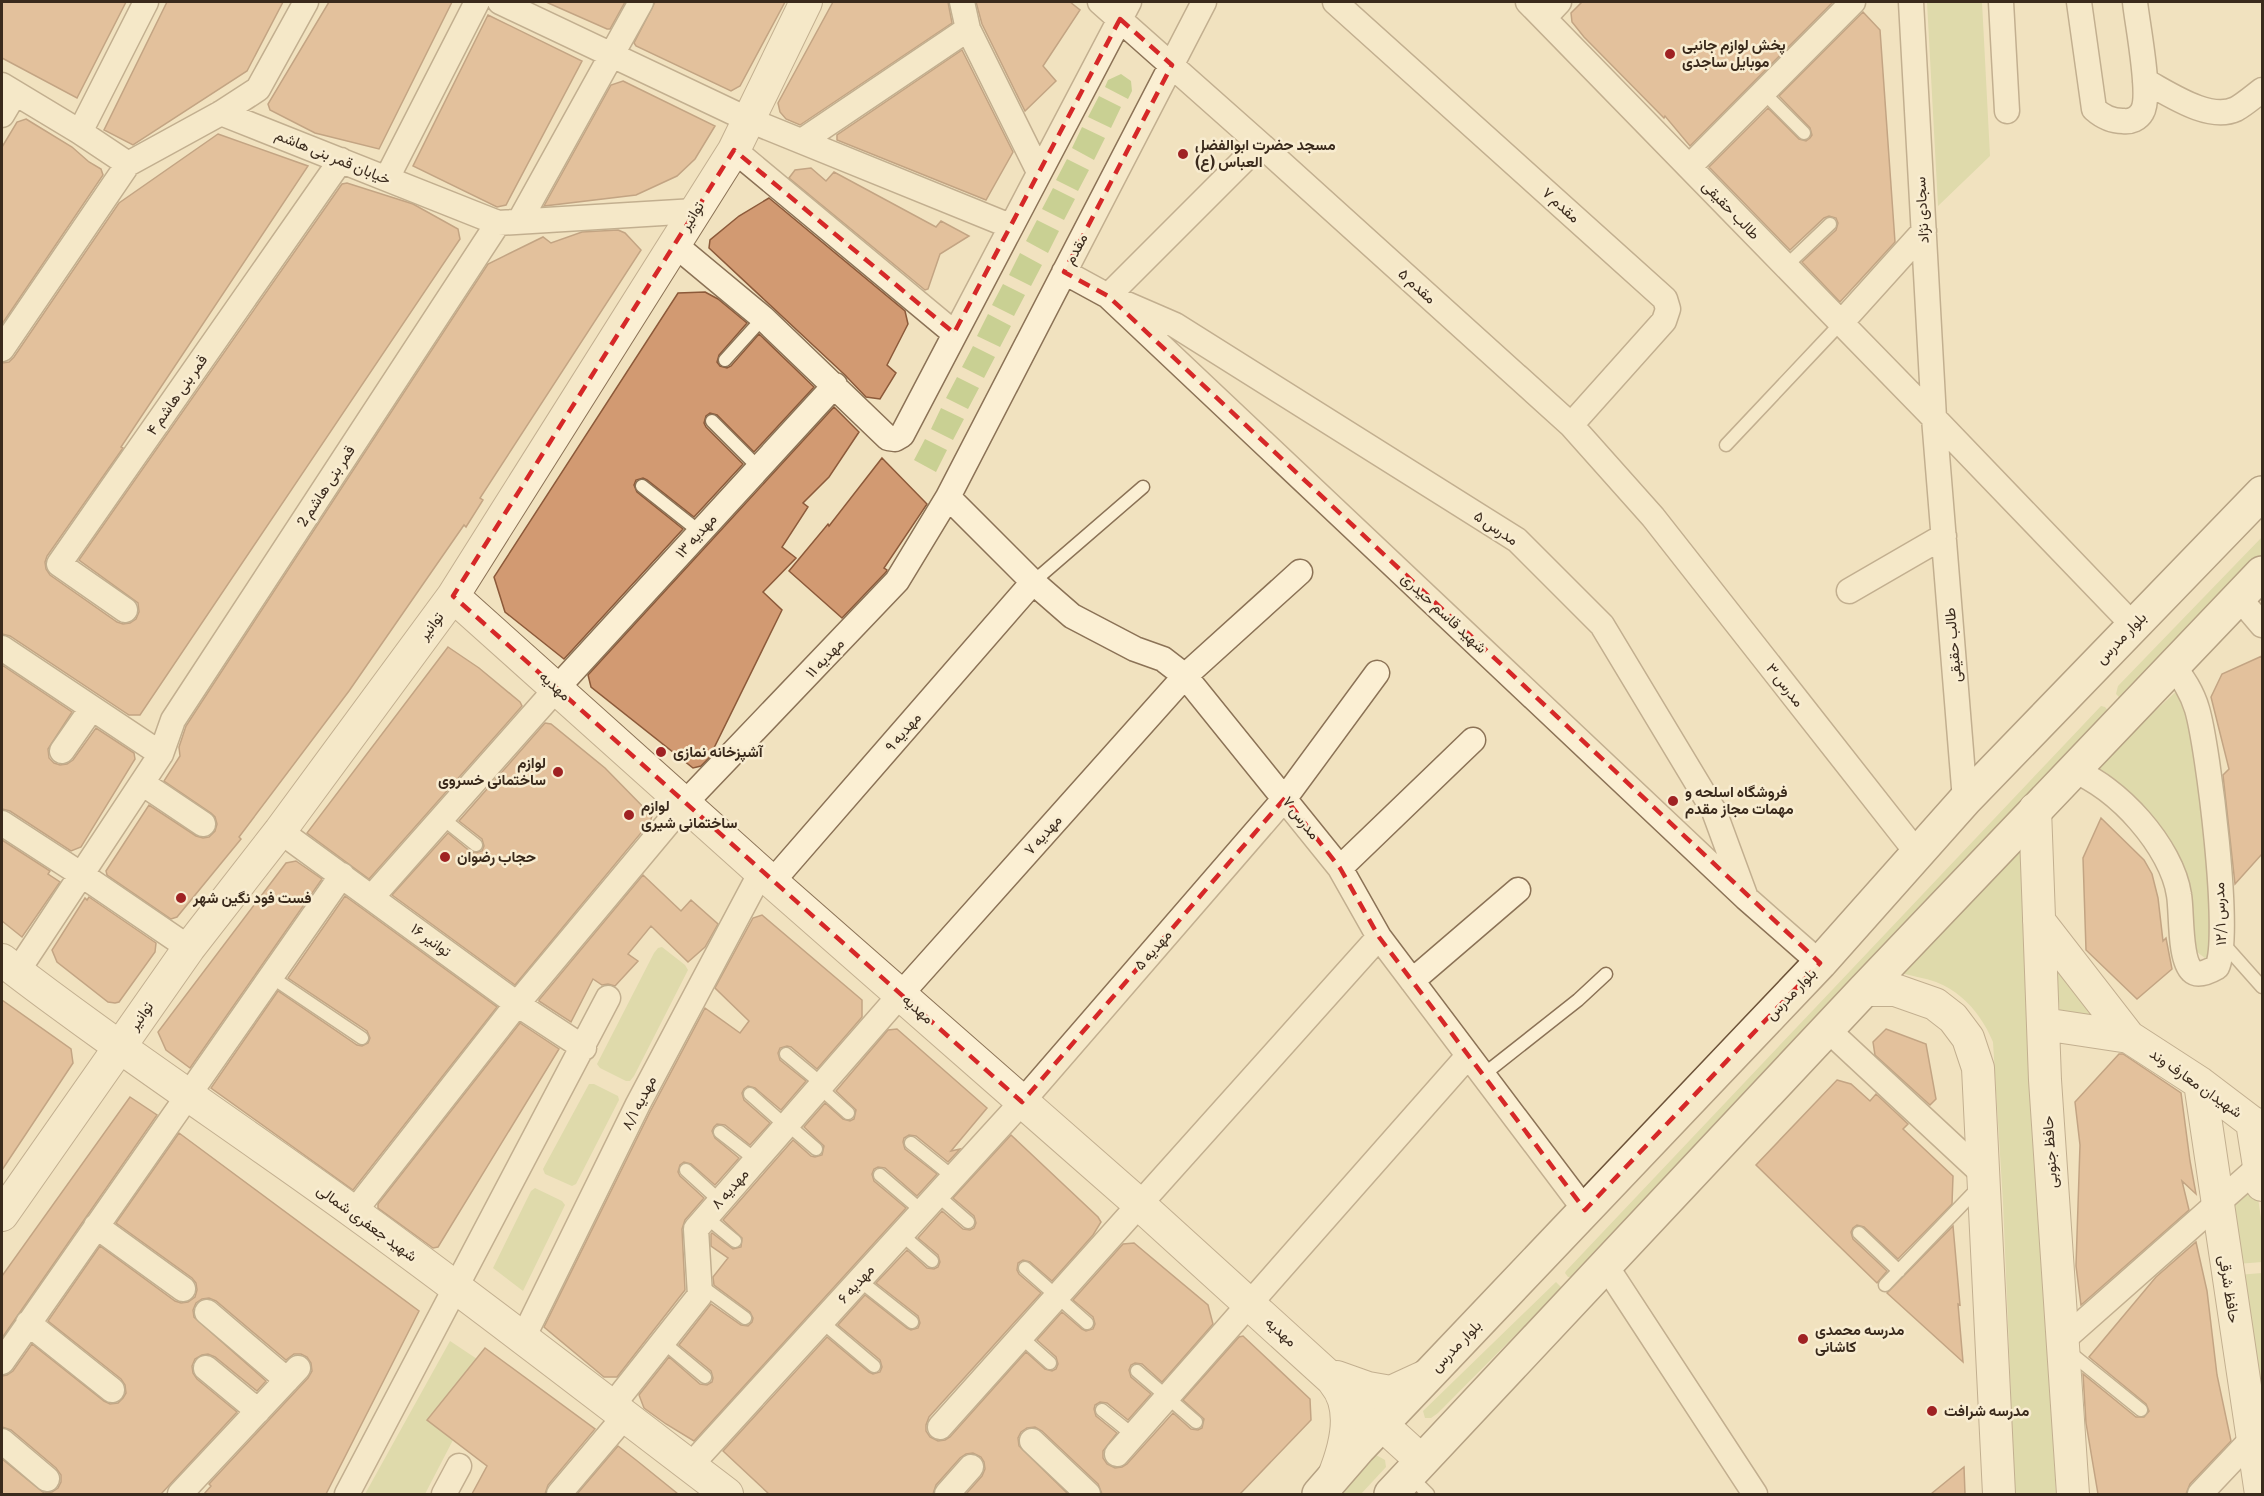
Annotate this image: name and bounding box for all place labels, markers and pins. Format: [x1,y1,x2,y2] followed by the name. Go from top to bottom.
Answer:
[1682,32,1786,72] place label: پخش لوازم جانبی موبایل ساجدی
[1663,47,1677,61] marker: پخش لوازم جانبی موبایل ساجدی
[1195,132,1336,172] place label: مسجد حضرت ابوالفضل العباس (ع)
[1176,147,1190,161] marker: مسجد حضرت ابوالفضل العباس (ع)
[673,739,764,762] place label: آشپزخانه نمازی
[654,745,668,759] marker: آشپزخانه نمازی
[438,750,546,790] place label: لوازم ساختمانی خسروی
[551,765,565,779] marker: لوازم ساختمانی خسروی
[1685,779,1794,819] place label: فروشگاه اسلحه و مهمات مجاز مقدم
[641,793,737,833] place label: لوازم ساختمانی شیری
[1666,794,1680,808] marker: فروشگاه اسلحه و مهمات مجاز مقدم
[622,808,636,822] marker: لوازم ساختمانی شیری
[457,844,536,867] place label: حجاب رضوان
[438,850,452,864] marker: حجاب رضوان
[192,885,311,908] place label: فست فود نگین شهر
[174,891,188,905] marker: فست فود نگین شهر
[1815,1317,1904,1357] place label: مدرسه محمدی کاشانی
[1796,1332,1810,1346] marker: مدرسه محمدی کاشانی
[1944,1398,2029,1421] place label: مدرسه شرافت
[1925,1404,1939,1418] marker: مدرسه شرافت

